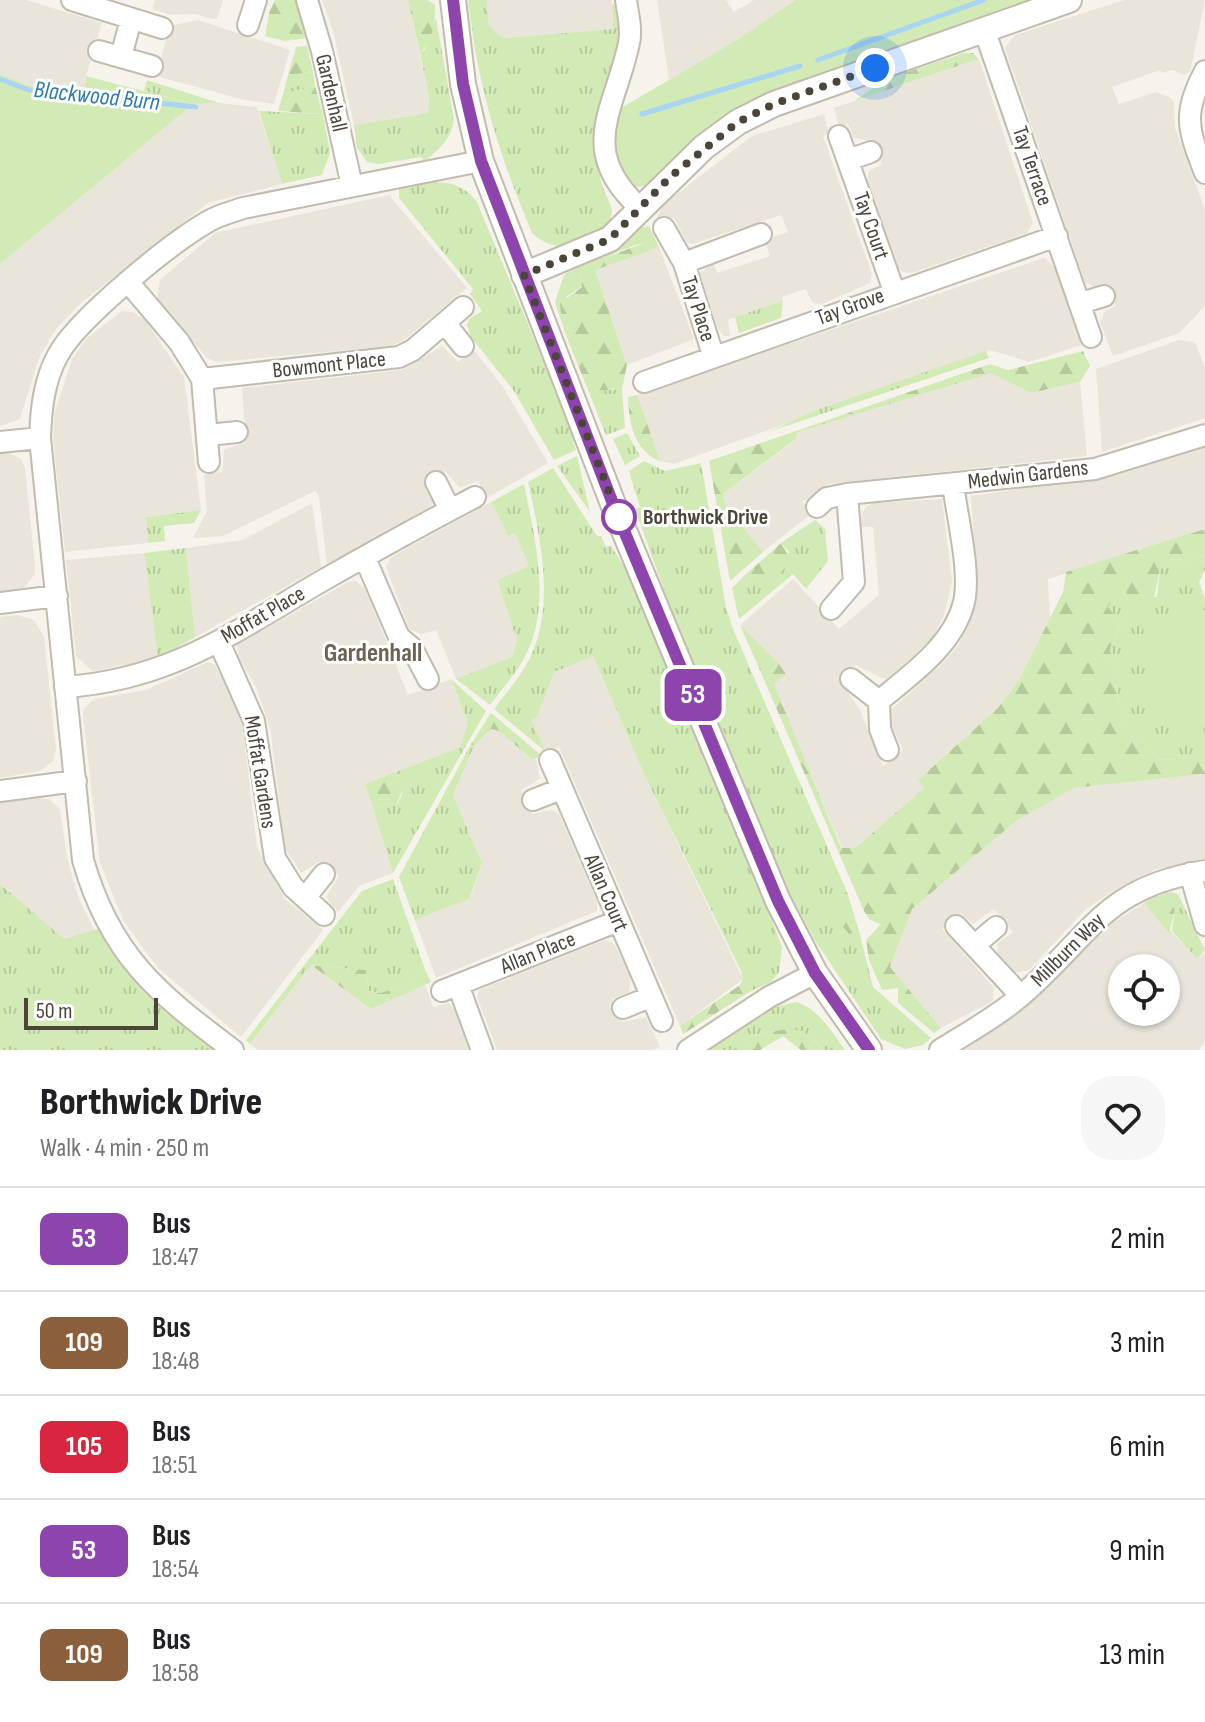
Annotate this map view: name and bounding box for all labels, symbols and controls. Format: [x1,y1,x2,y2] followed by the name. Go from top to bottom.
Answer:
[855,48,895,88] your location
[309,52,353,134] street label: Gardenhall
[33,75,161,117] water label: Blackwood Burn
[1006,123,1058,209] street label: Tay Terrace
[847,189,895,264] street label: Tay Court
[675,273,721,345] street label: Tay Place
[812,282,888,332] street label: Tay Grove
[271,346,387,384] street label: Bowmont Place
[966,454,1090,496] street label: Medwin Gardens
[602,500,636,534] marker: Borthwick Drive
[643,504,768,531] place label: Borthwick Drive
[216,580,310,650] street label: Moffat Place
[324,638,422,669] district label: Gardenhall
[657,669,729,721] line badge: 53
[681,678,705,711] text: 53
[238,714,282,830] street label: Moffat Gardens
[577,849,634,936] street label: Allan Court
[1025,907,1111,993] street label: Millburn Way
[496,926,580,981] street label: Allan Place
[1108,954,1180,1026] map controls
[1108,954,1180,1026] button: locate
[24,994,158,1030] scale bar
[36,998,72,1025] text: 50 m
[1081,1076,1165,1160] button: heart
[40,1080,262,1125] text: Borthwick Drive
[40,1133,209,1164] text: Walk · 4 min · 250 m
[152,1206,191,1242] text: Bus
[1110,1221,1165,1257] text: 2 min
[72,1222,96,1255] text: 53
[152,1242,199,1273] text: 18:47
[152,1310,191,1346] text: Bus
[1110,1325,1165,1361] text: 3 min
[65,1326,103,1359] text: 109
[152,1346,200,1377] text: 18:48
[152,1414,191,1450] text: Bus
[1109,1429,1165,1465] text: 6 min
[66,1430,102,1463] text: 105
[152,1450,197,1481] text: 18:51
[152,1518,191,1554] text: Bus
[1109,1533,1165,1569] text: 9 min
[72,1534,96,1567] text: 53
[152,1554,199,1585] text: 18:54
[152,1622,191,1658] text: Bus
[1099,1637,1165,1673] text: 13 min
[65,1638,103,1671] text: 109
[152,1658,199,1689] text: 18:58

